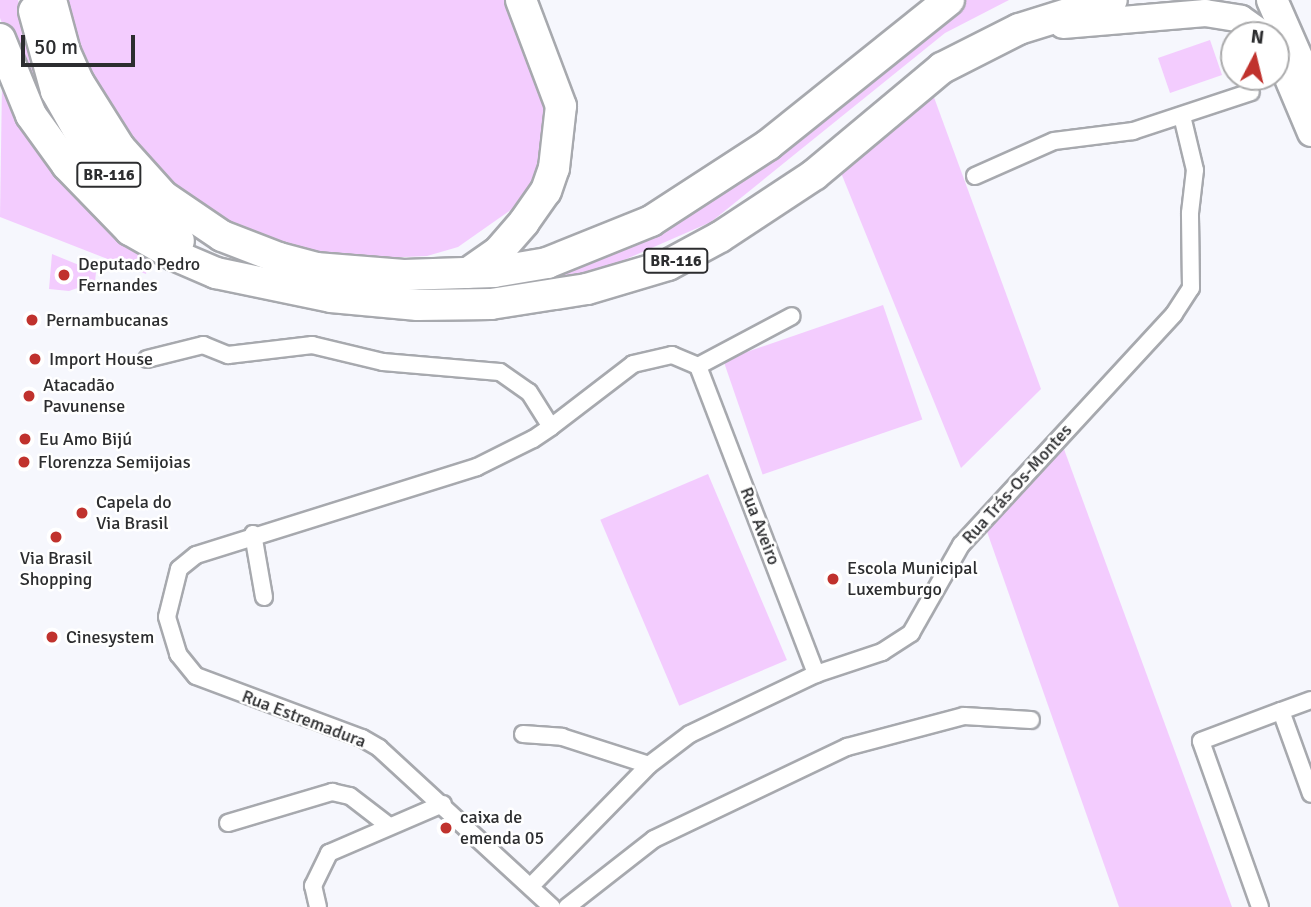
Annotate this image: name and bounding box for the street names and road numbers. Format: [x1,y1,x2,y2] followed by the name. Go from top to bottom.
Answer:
[76,162,142,188] road number: BR-116
[643,248,709,274] road number: BR-116
[957,420,1077,548] street label: Rua Trás-Os-Montes
[735,484,785,568] street label: Rua Aveiro
[239,685,369,753] street label: Rua Estremadura

